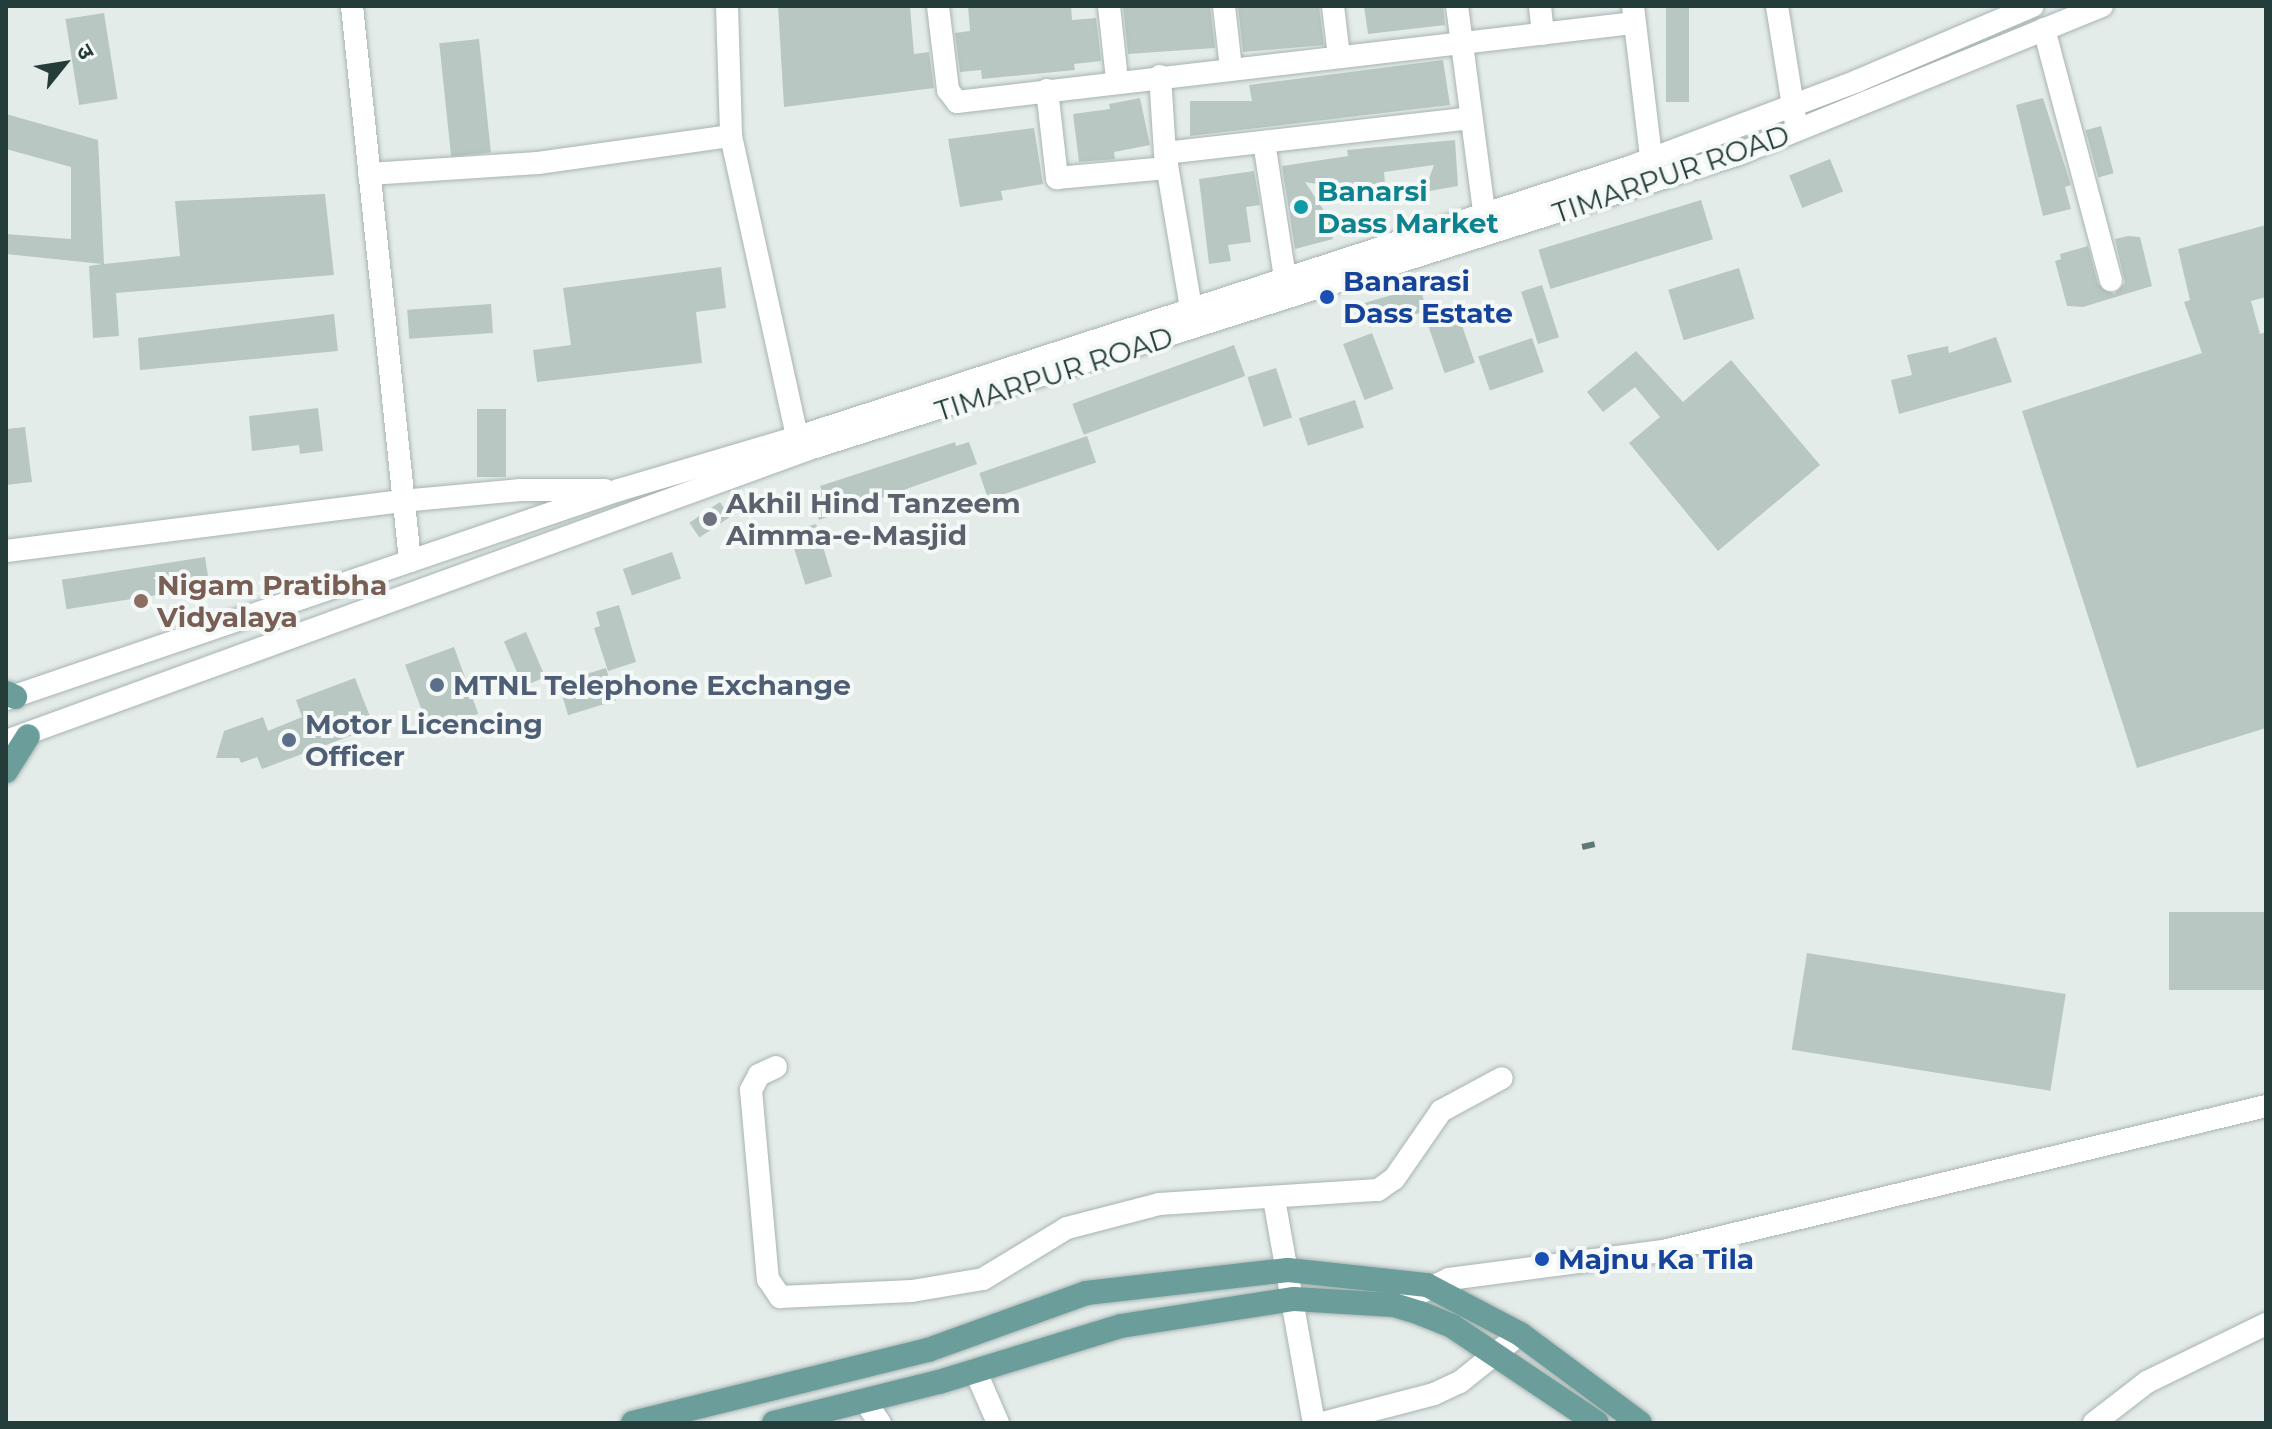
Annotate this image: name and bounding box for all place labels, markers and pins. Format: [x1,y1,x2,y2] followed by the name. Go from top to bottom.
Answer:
[1317,174,1499,240] place label: Banarsi Dass Market
[1292,198,1310,216] marker: Banarsi Dass Market
[1343,264,1513,330] place label: Banarasi Dass Estate
[1318,288,1336,306] marker: Banarasi Dass Estate
[726,486,1021,552] place label: Akhil Hind Tanzeem Aimma-e-Masjid
[701,510,719,528] marker: Akhil Hind Tanzeem Aimma-e-Masjid
[157,568,387,634] place label: Nigam Pratibha Vidyalaya
[132,592,150,610] marker: Nigam Pratibha Vidyalaya
[453,668,851,702] place label: MTNL Telephone Exchange
[428,676,446,694] marker: MTNL Telephone Exchange
[305,707,543,773] place label: Motor Licencing Officer
[280,731,298,749] marker: Motor Licencing Officer
[1558,1242,1754,1276] place label: Majnu Ka Tila
[1533,1250,1551,1268] marker: Majnu Ka Tila

